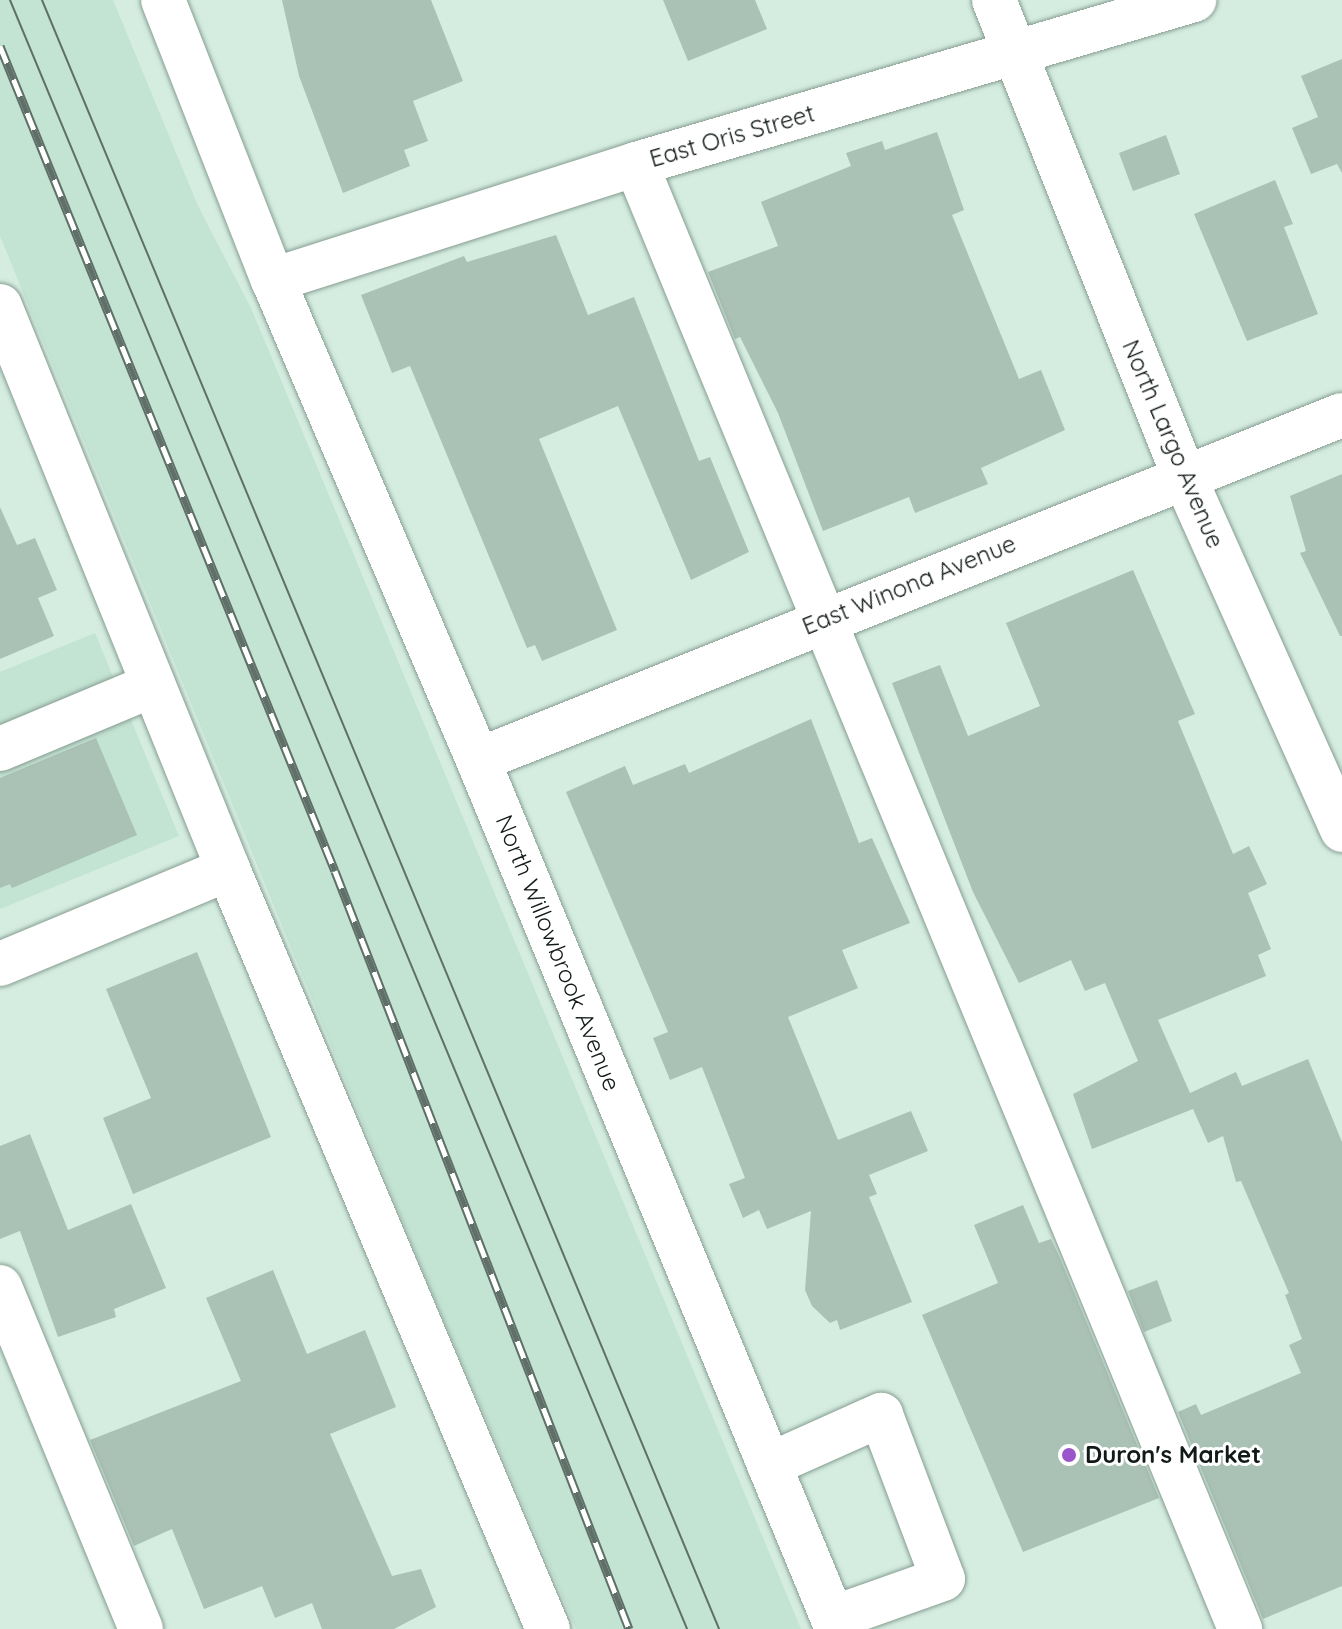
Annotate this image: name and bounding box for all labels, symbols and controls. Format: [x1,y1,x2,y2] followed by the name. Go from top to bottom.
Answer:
[646,99,818,173] street label: East Oris Street
[1116,336,1230,552] street label: North Largo Avenue
[798,529,1020,641] street label: East Winona Avenue
[489,811,627,1095] street label: North Willowbrook Avenue
[1085,1441,1261,1469] place label: Duron's Market
[1060,1446,1078,1464] marker: Duron's Market

